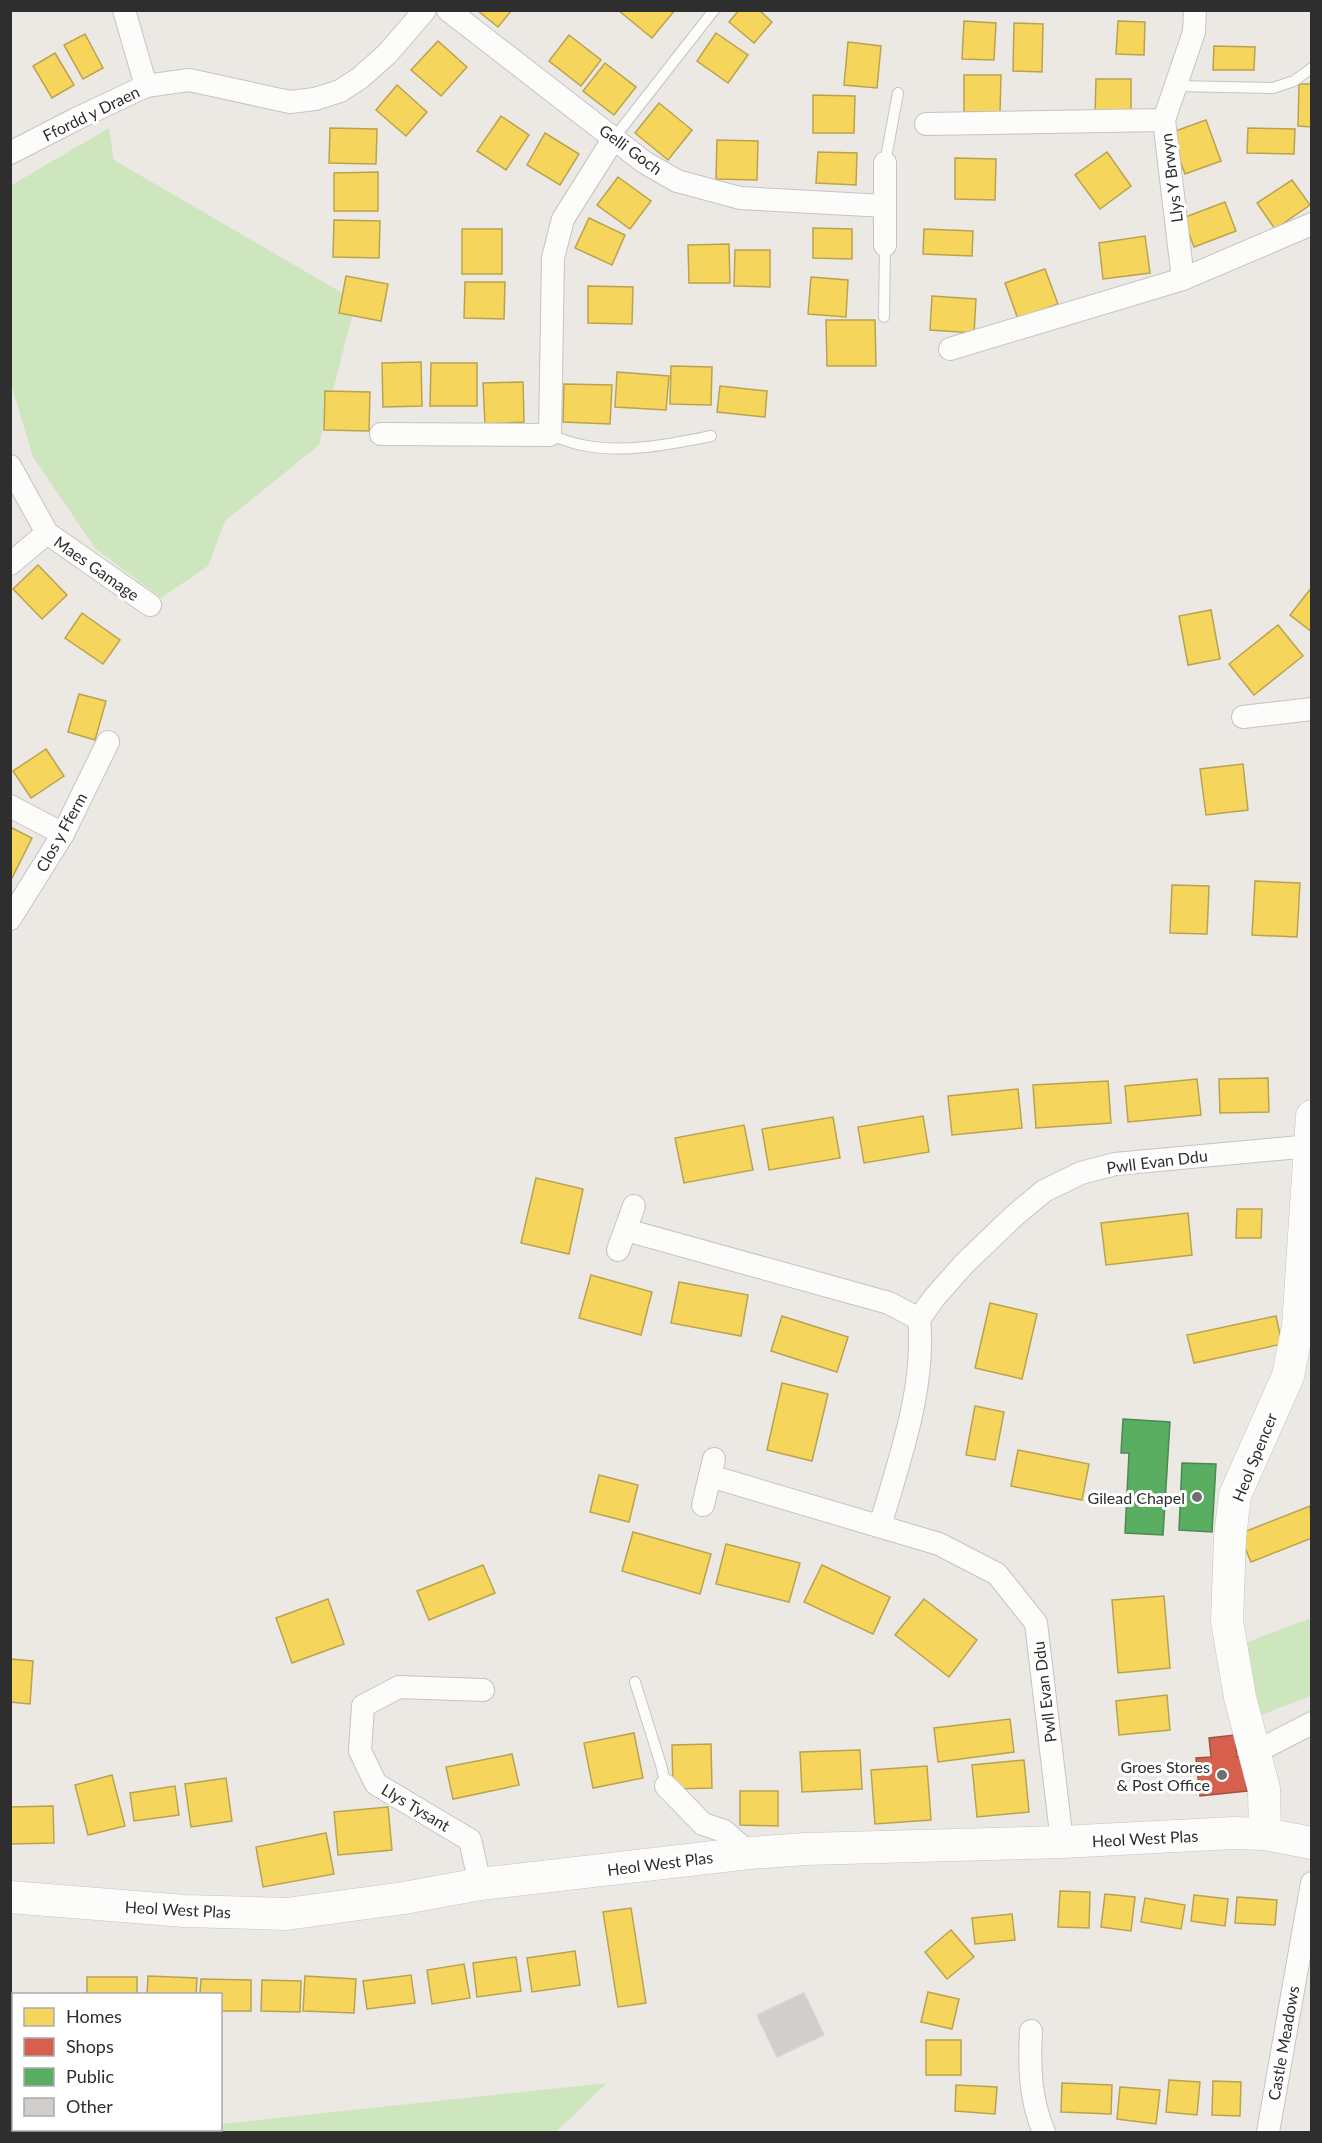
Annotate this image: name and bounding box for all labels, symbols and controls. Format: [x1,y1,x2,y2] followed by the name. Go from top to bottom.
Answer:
[40,81,142,145] street label: Ffordd y Draen
[596,120,666,178] street label: Gelli Goch
[1156,132,1186,224] street label: Llys Y Brwyn
[51,532,143,604] street label: Maes Gamage
[31,789,91,875] street label: Clos y Fferm
[1105,1145,1209,1177] street label: Pwll Evan Ddu
[1228,1410,1280,1504] street label: Heol Spencer
[1088,1488,1185,1507] place label: Gilead Chapel
[1190,1490,1204,1504] marker: Gilead Chapel
[1028,1640,1060,1744] street label: Pwll Evan Ddu
[1117,1757,1210,1794] place label: Groes Stores & Post Office
[1215,1768,1229,1782] marker: Groes Stores & Post Office
[378,1779,454,1835] street label: Llys Tysant
[1091,1826,1199,1850] street label: Heol West Plas
[606,1847,714,1879] street label: Heol West Plas
[124,1897,232,1921] street label: Heol West Plas
[1264,1984,1302,2102] street label: Castle Meadows
[12,1993,222,2131] legend
[66,2005,122,2027] text: Homes
[66,2035,114,2057] text: Shops
[66,2065,114,2087] text: Public
[66,2095,113,2117] text: Other

